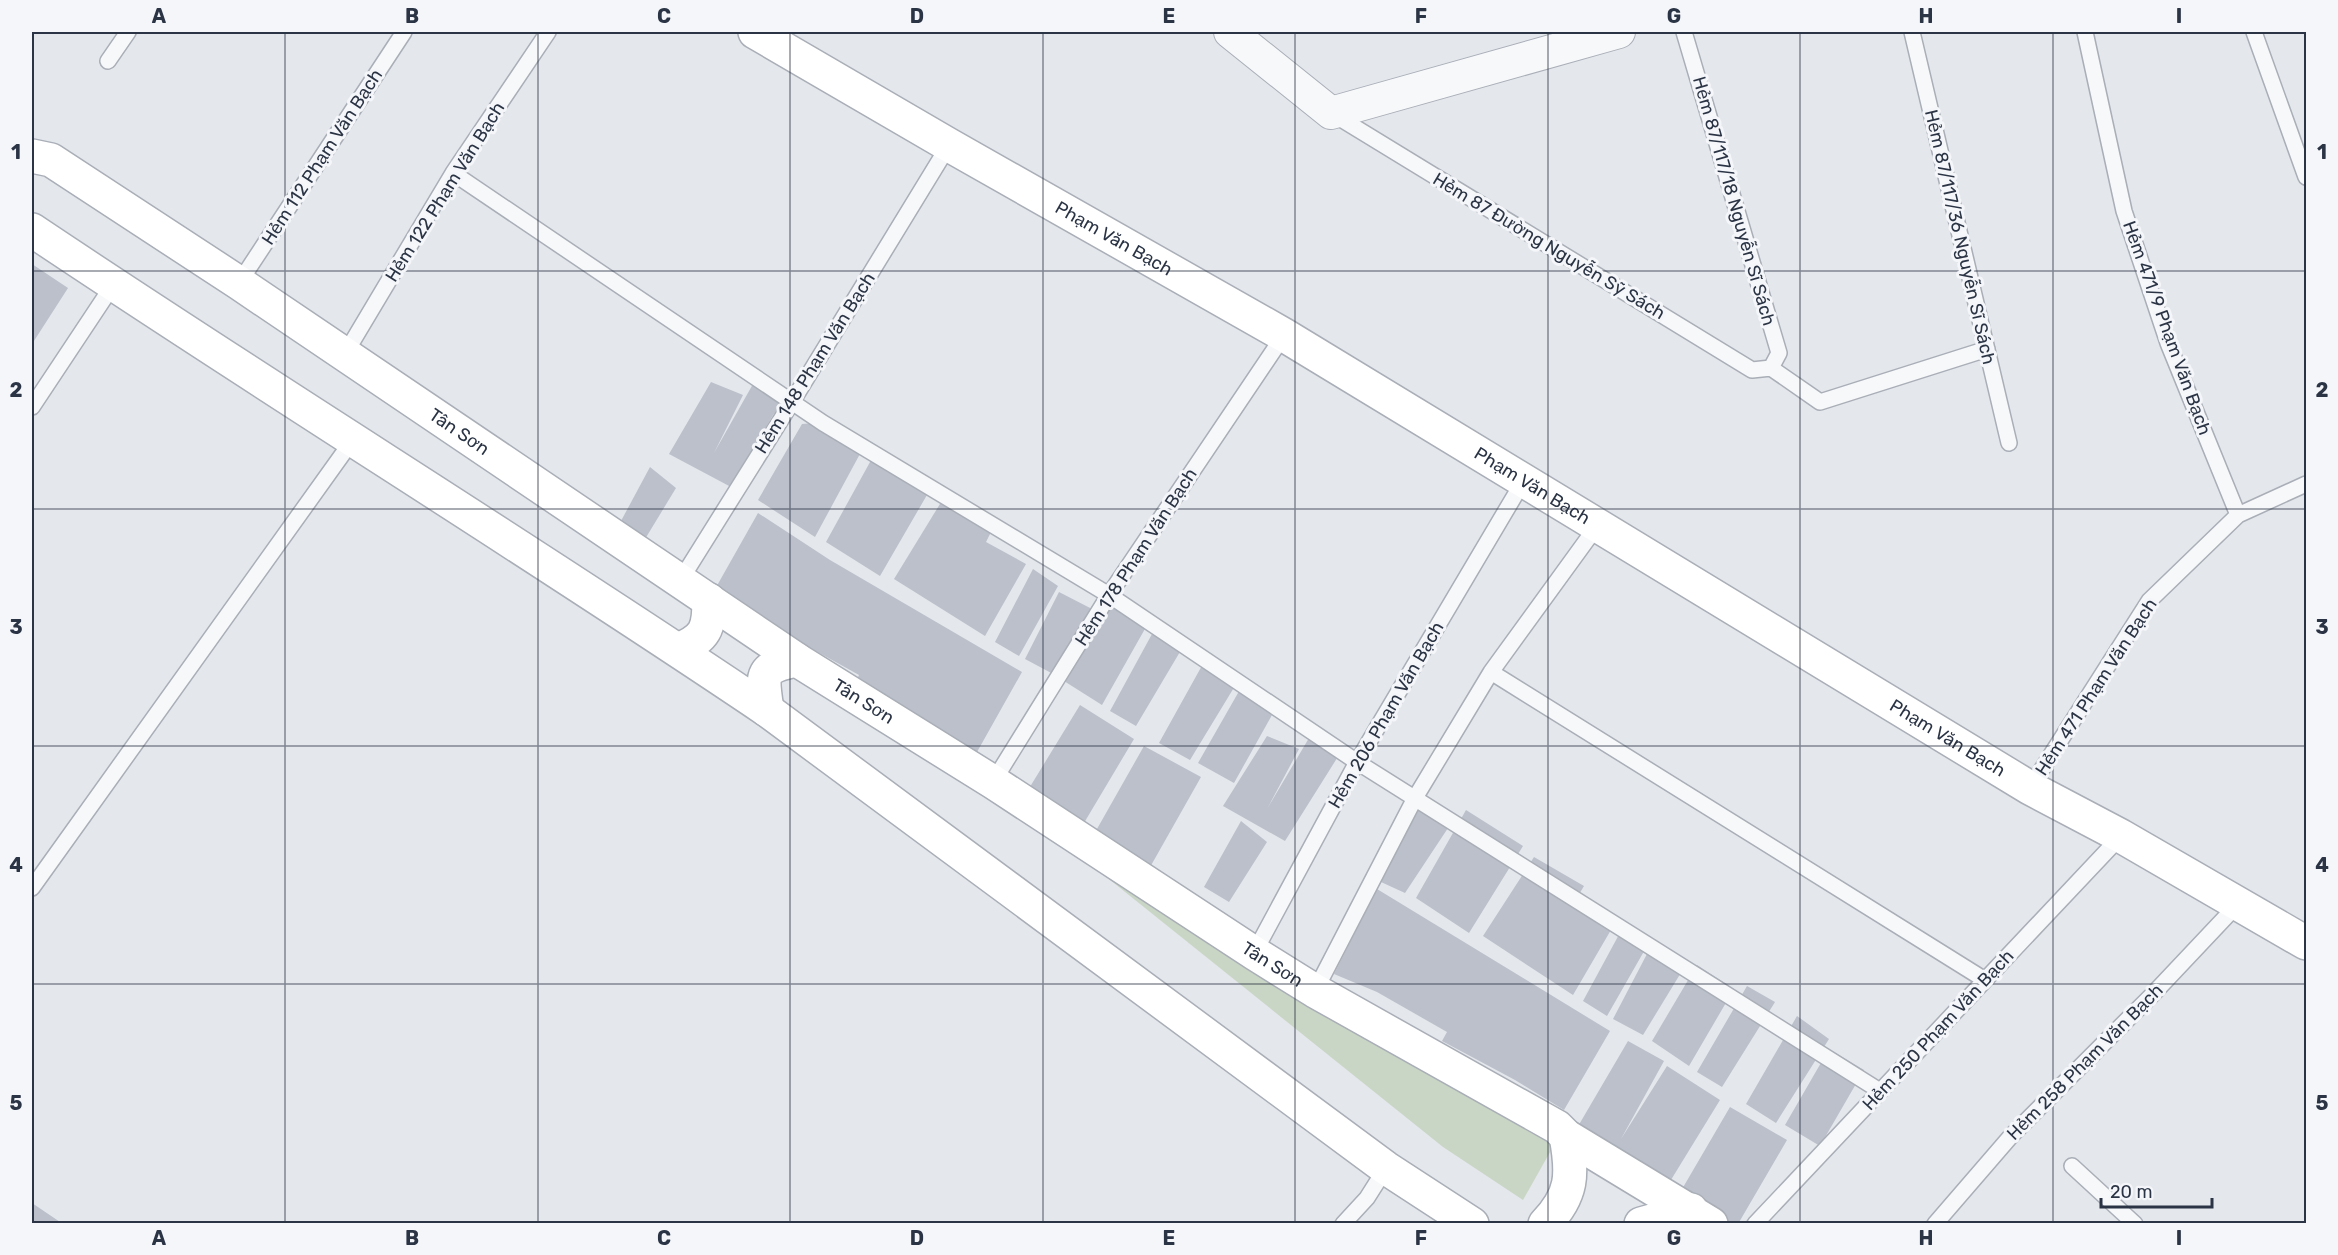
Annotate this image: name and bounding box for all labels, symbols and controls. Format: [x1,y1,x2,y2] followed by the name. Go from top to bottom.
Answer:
[152,4,167,28] text: A
[405,4,419,28] text: B
[657,4,671,28] text: C
[910,4,924,28] text: D
[1163,4,1175,28] text: E
[1415,4,1427,28] text: F
[1667,4,1681,28] text: G
[1919,4,1933,28] text: H
[2176,4,2182,28] text: I
[257,65,387,249] street label: Hẻm 112 Phạm Văn Bạch
[1688,74,1781,328] street label: Hẻm 87/117/18 Nguyễn Sĩ Sách
[381,98,509,286] street label: Hẻm 122 Phạm Văn Bạch
[1920,107,2001,367] street label: Hẻm 87/117/36 Nguyễn Sĩ Sách
[11,140,21,164] text: 1
[2317,140,2327,164] text: 1
[1429,167,1670,324] street label: Hẻm 87 Đường Nguyễn Sỹ Sách
[1051,196,1176,280] street label: Phạm Văn Bạch
[2118,218,2216,438] street label: Hẻm 471/9 Phạm Văn Bạch
[750,268,880,458] street label: Hẻm 148 Phạm Văn Bạch
[10,378,23,402] text: 2
[2316,378,2329,402] text: 2
[425,404,494,460] street label: Tân Sơn
[1470,442,1594,529] street label: Phạm Văn Bạch
[1070,464,1202,650] street label: Hẻm 178 Phạm Văn Bạch
[2030,594,2162,780] street label: Hẻm 471 Phạm Văn Bạch
[9,615,23,639] text: 3
[2315,615,2329,639] text: 3
[1323,618,1449,812] street label: Hẻm 206 Phạm Văn Bạch
[829,674,898,729] street label: Tân Sơn
[1886,694,2010,781] street label: Phạm Văn Bạch
[9,853,23,877] text: 4
[2315,853,2329,877] text: 4
[1238,937,1307,992] street label: Tân Sơn
[1858,945,2018,1115] street label: Hẻm 250 Phạm Văn Bạch
[2002,979,2168,1145] street label: Hẻm 258 Phạm Văn Bạch
[10,1091,23,1115] text: 5
[2316,1091,2329,1115] text: 5
[2101,1171,2212,1209] scale bar
[2110,1181,2152,1203] text: 20 m
[152,1226,167,1250] text: A
[405,1226,419,1250] text: B
[657,1226,671,1250] text: C
[910,1226,924,1250] text: D
[1163,1226,1175,1250] text: E
[1415,1226,1427,1250] text: F
[1667,1226,1681,1250] text: G
[1919,1226,1933,1250] text: H
[2176,1226,2182,1250] text: I

